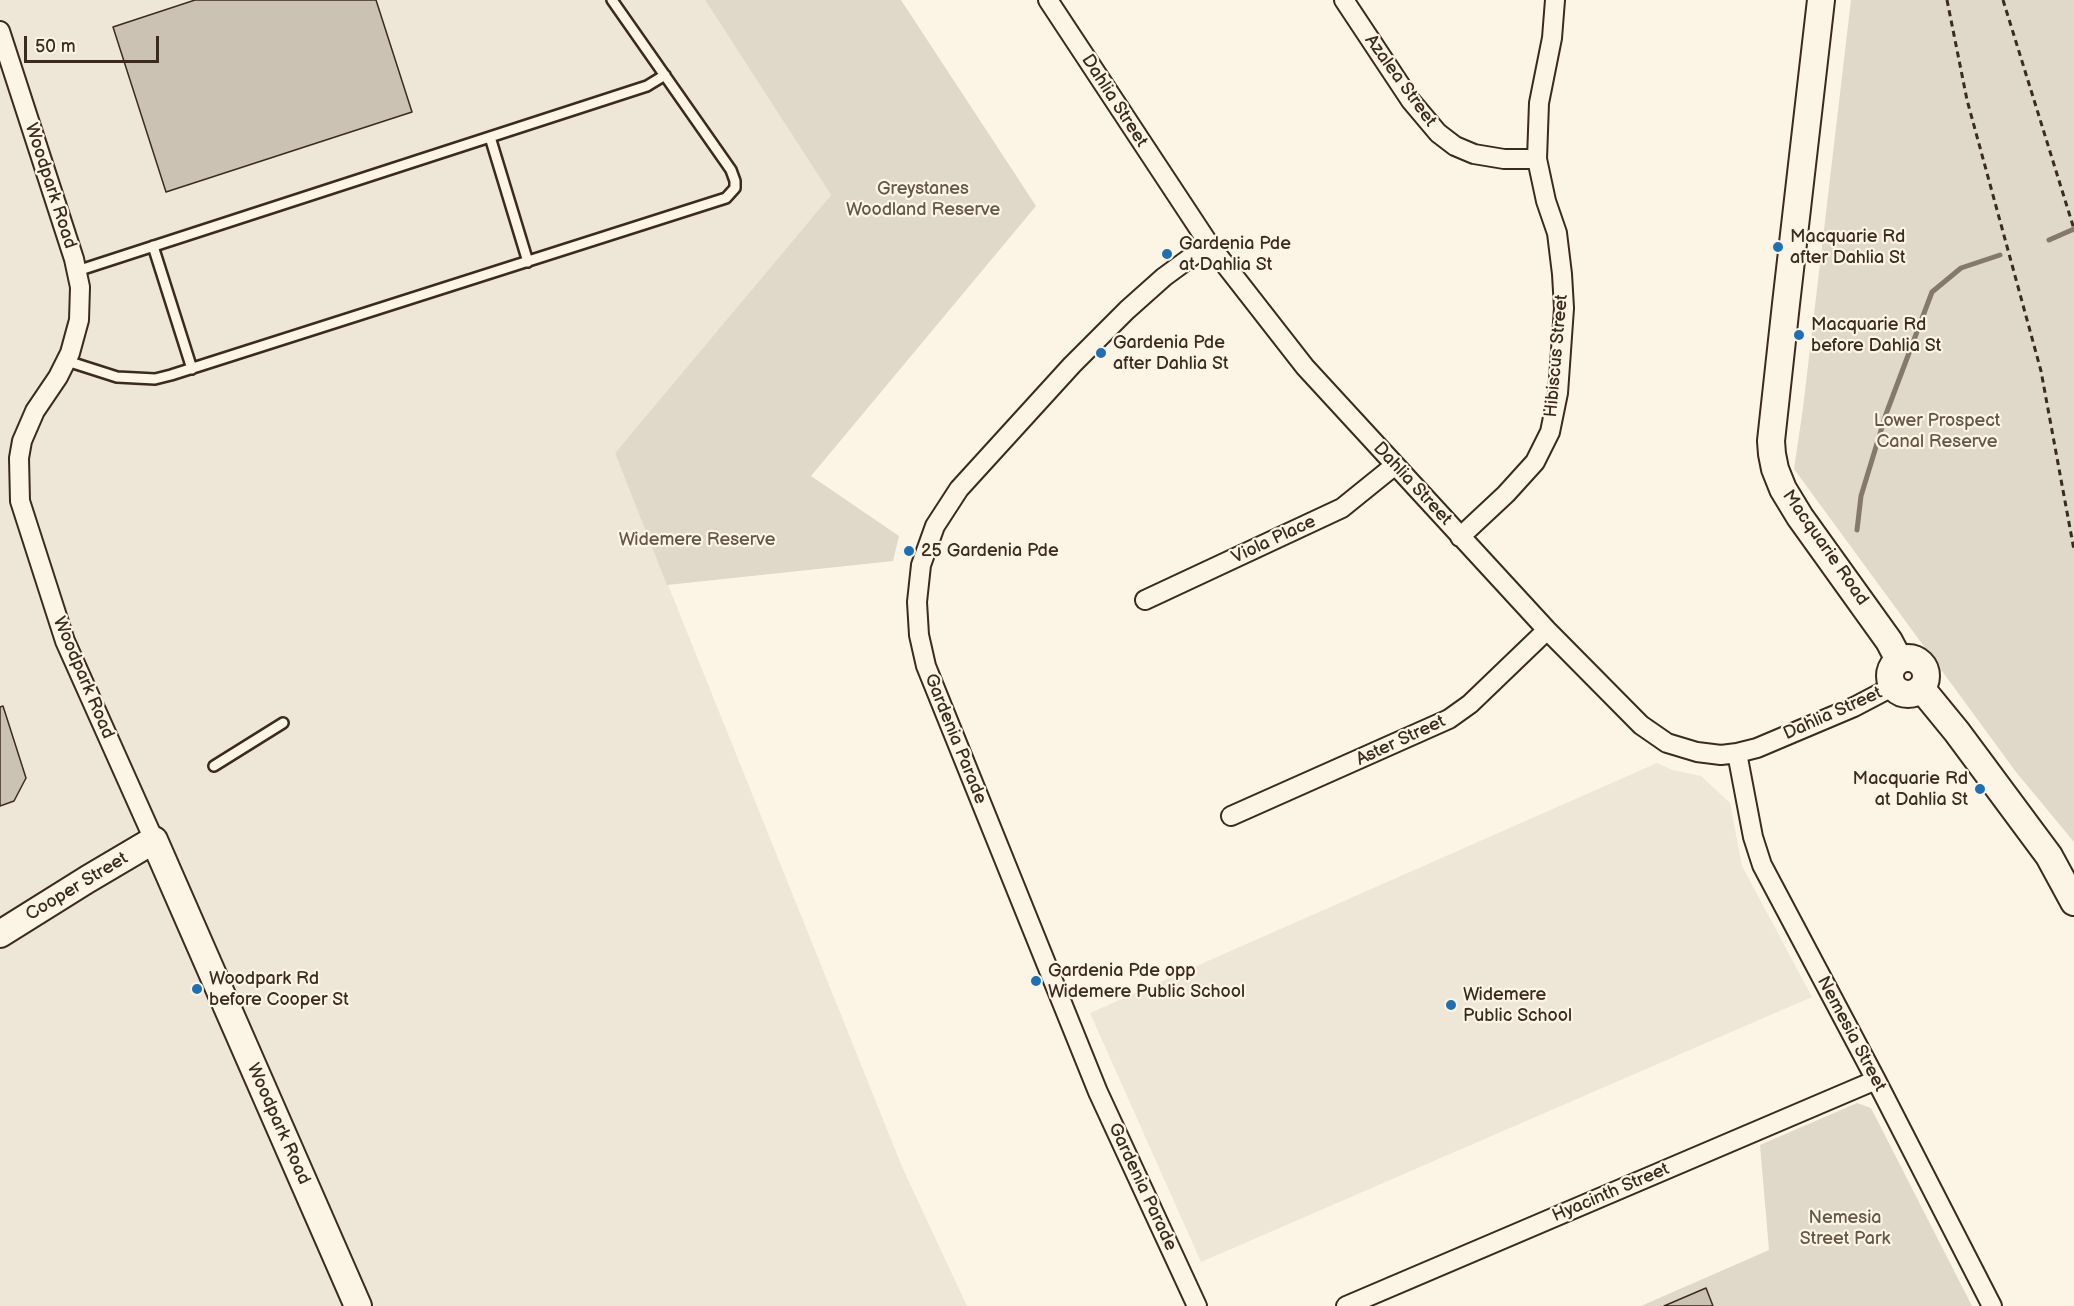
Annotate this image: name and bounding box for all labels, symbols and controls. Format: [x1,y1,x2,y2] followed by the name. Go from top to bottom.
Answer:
[27,24,162,62] scale bar
[1359,31,1441,131] street label: Azalea Street
[35,36,76,57] text: 50 m
[1076,51,1152,151] street label: Dahlia Street
[20,121,80,251] street label: Woodpark Road
[846,178,1000,220] park label: Greystanes Woodland Reserve
[1790,226,1905,268] place label: Macquarie Rd after Dahlia St
[1179,233,1291,276] place label: Gardenia Pde at Dahlia St
[1771,240,1785,254] marker: Macquarie Rd after Dahlia St
[1160,247,1174,261] marker: Gardenia Pde at Dahlia St
[1541,294,1573,418] street label: Hibiscus Street
[1811,314,1941,356] place label: Macquarie Rd before Dahlia St
[1792,328,1806,342] marker: Macquarie Rd before Dahlia St
[1113,332,1228,374] place label: Gardenia Pde after Dahlia St
[1094,346,1108,360] marker: Gardenia Pde after Dahlia St
[1874,410,2000,452] park label: Lower Prospect Canal Reserve
[1368,438,1456,530] street label: Dahlia Street
[1777,486,1873,610] street label: Macquarie Road
[1229,511,1319,569] street label: Viola Place
[619,529,775,551] park label: Widemere Reserve
[921,540,1059,562] place label: 25 Gardenia Pde
[902,544,916,558] marker: 25 Gardenia Pde
[48,614,118,742] street label: Woodpark Road
[919,671,991,807] street label: Gardenia Parade
[1780,683,1886,745] street label: Dahlia Street
[1353,711,1449,771] street label: Aster Street
[1853,768,1968,810] place label: Macquarie Rd at Dahlia St
[1973,782,1987,796] marker: Macquarie Rd at Dahlia St
[22,848,132,926] street label: Cooper Street
[1048,960,1245,1002] place label: Gardenia Pde opp Widemere Public School
[209,968,349,1010] place label: Woodpark Rd before Cooper St
[1812,973,1890,1095] street label: Nemesia Street
[1029,974,1043,988] marker: Gardenia Pde opp Widemere Public School
[190,982,204,996] marker: Woodpark Rd before Cooper St
[1463,984,1572,1026] place label: Widemere Public School
[1444,998,1458,1012] marker: Widemere Public School
[242,1060,314,1188] street label: Woodpark Road
[1103,1120,1181,1254] street label: Gardenia Parade
[1549,1159,1673,1227] street label: Hyacinth Street
[1800,1207,1890,1250] park label: Nemesia Street Park

